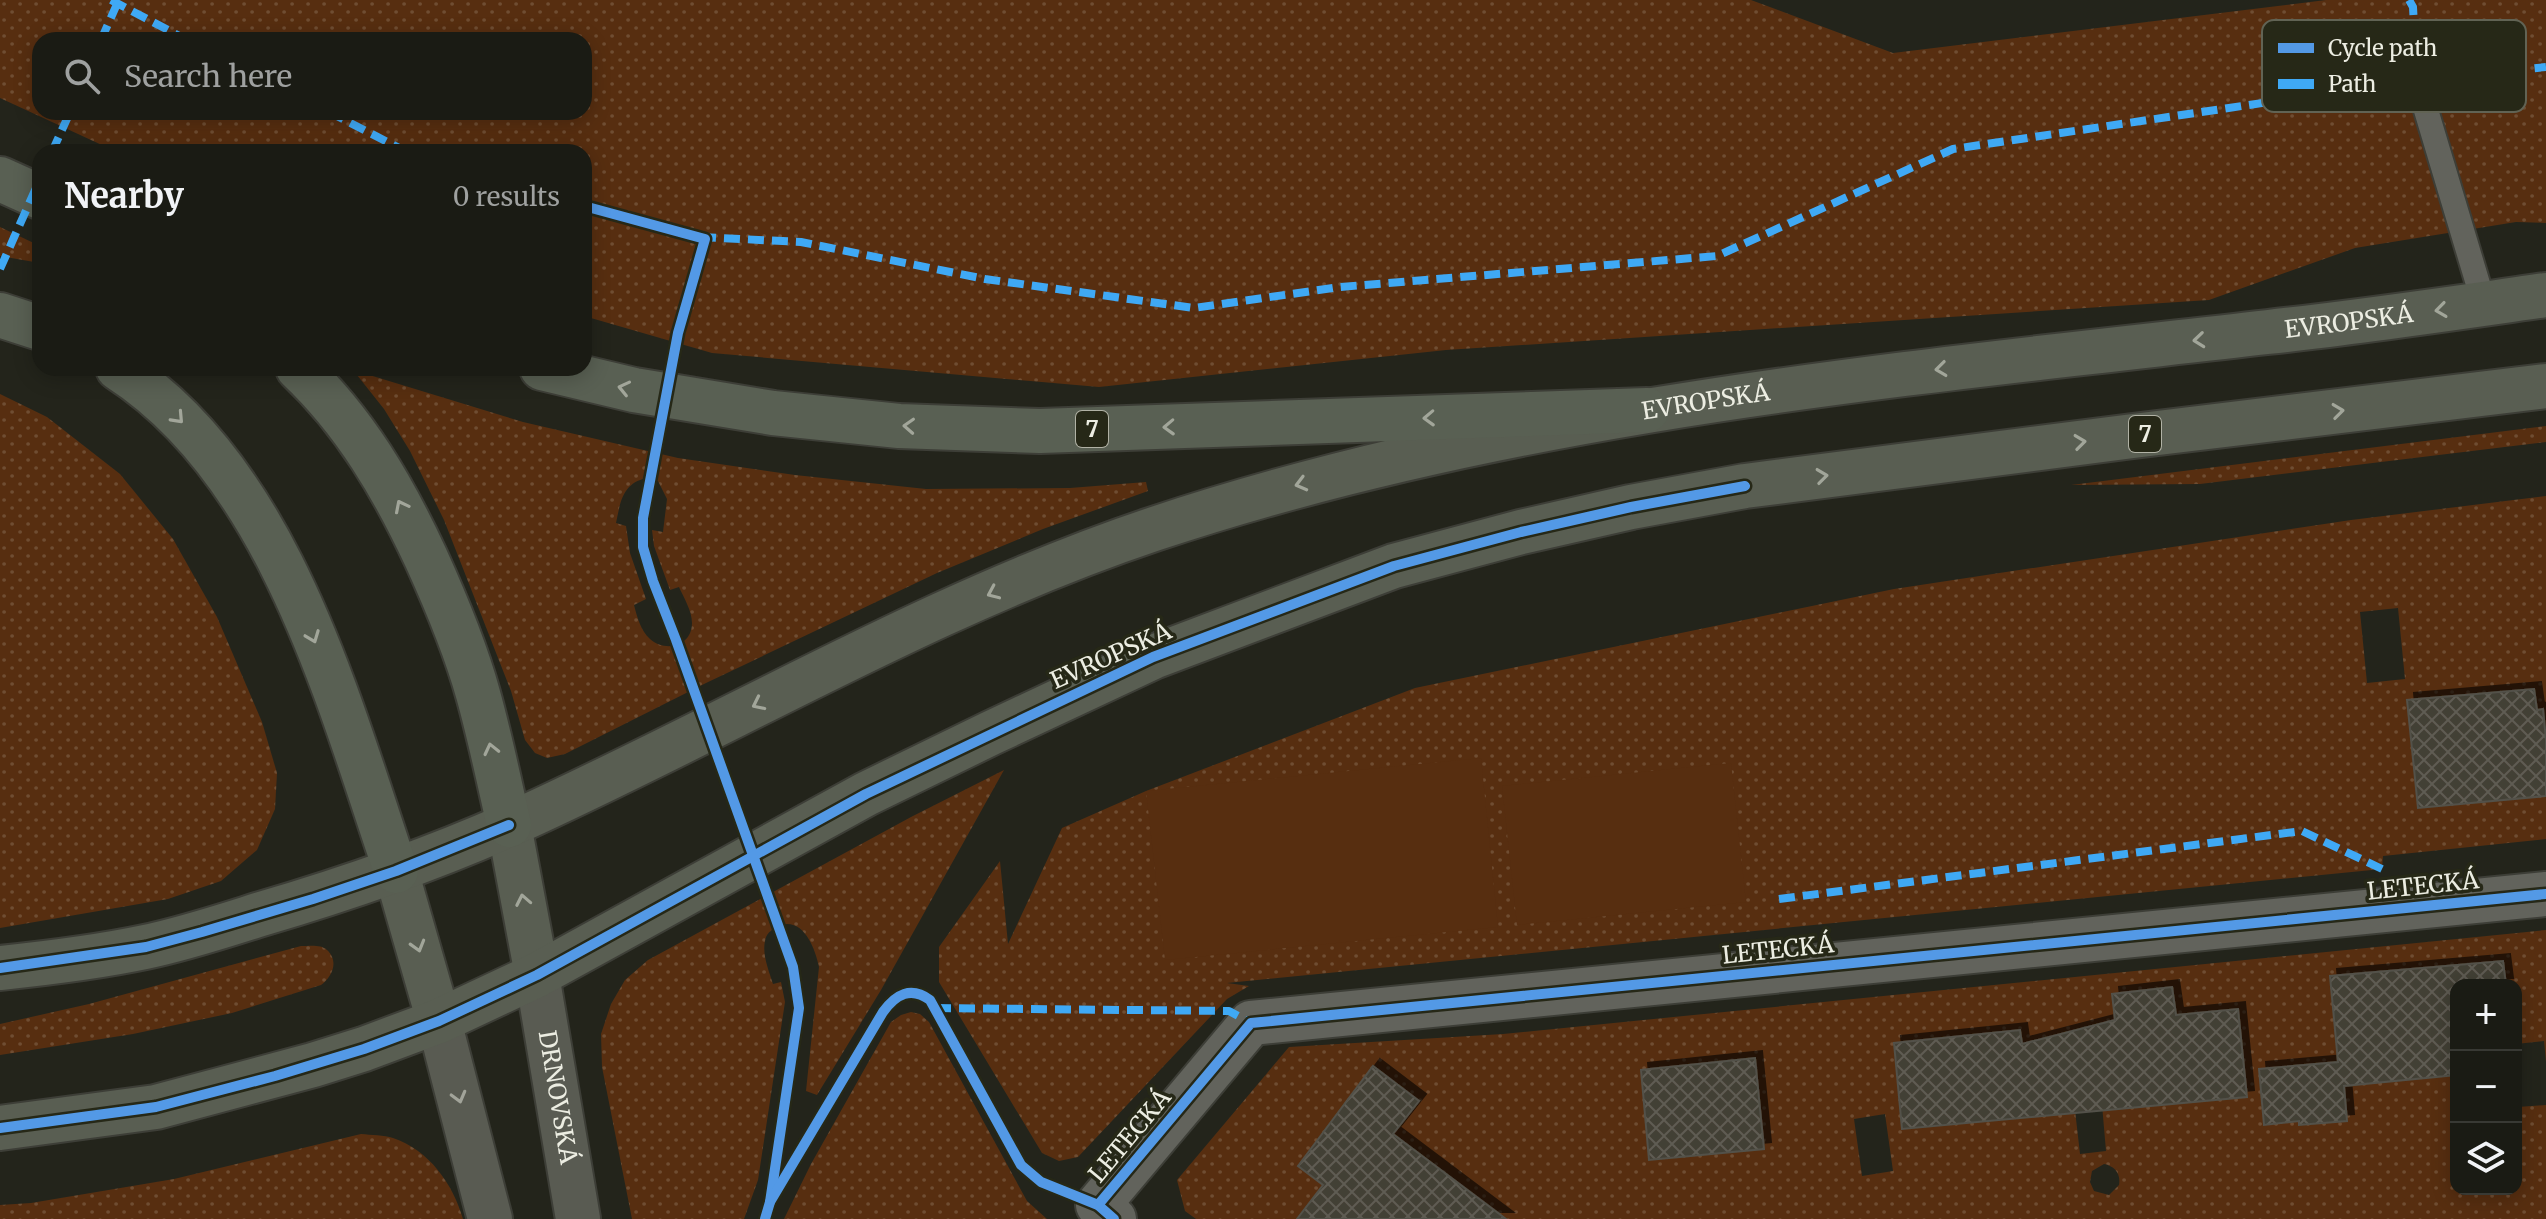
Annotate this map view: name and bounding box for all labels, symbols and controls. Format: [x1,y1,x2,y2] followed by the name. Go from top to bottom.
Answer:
[2262,20,2526,112] legend
[32,32,592,120] search box
[2328,34,2438,62] text: Cycle path
[60,54,104,98] icon: search
[124,57,292,95] text: Search here
[2328,70,2377,98] text: Path
[64,175,184,217] text: Nearby
[453,180,560,213] text: 0 results
[2283,298,2416,345] street label: EVROPSKÁ
[2434,301,2447,318] one-way arrow
[2192,331,2205,348] one-way arrow
[1934,360,1948,377] one-way arrow
[1639,376,1773,427] street label: EVROPSKÁ
[618,380,631,397] one-way arrow
[2331,403,2345,420] one-way arrow
[168,408,182,423] one-way arrow
[1422,409,1435,426] one-way arrow
[1076,411,1108,447] road number: 7
[2129,416,2161,452] road number: 7
[902,418,915,435] one-way arrow
[1162,418,1175,435] one-way arrow
[2074,434,2087,451] one-way arrow
[1815,468,1829,485] one-way arrow
[1294,475,1308,492] one-way arrow
[395,500,410,514] one-way arrow
[987,583,1001,599] one-way arrow
[1046,615,1177,696] street label: EVROPSKÁ
[303,629,320,643] one-way arrow
[751,694,766,710] one-way arrow
[483,742,500,756] one-way arrow
[2365,864,2481,907] street label: LETECKÁ
[515,893,532,907] one-way arrow
[1720,928,1836,971] street label: LETECKÁ
[408,938,425,952] one-way arrow
[2450,979,2522,1195] map controls
[2450,979,2522,1051] button: +
[532,1028,585,1167] street label: DRNOVSKÁ
[2450,1051,2522,1123] button: −
[1082,1082,1178,1189] street label: LETECKÁ
[449,1089,466,1103] one-way arrow
[2450,1123,2522,1195] button: layers

